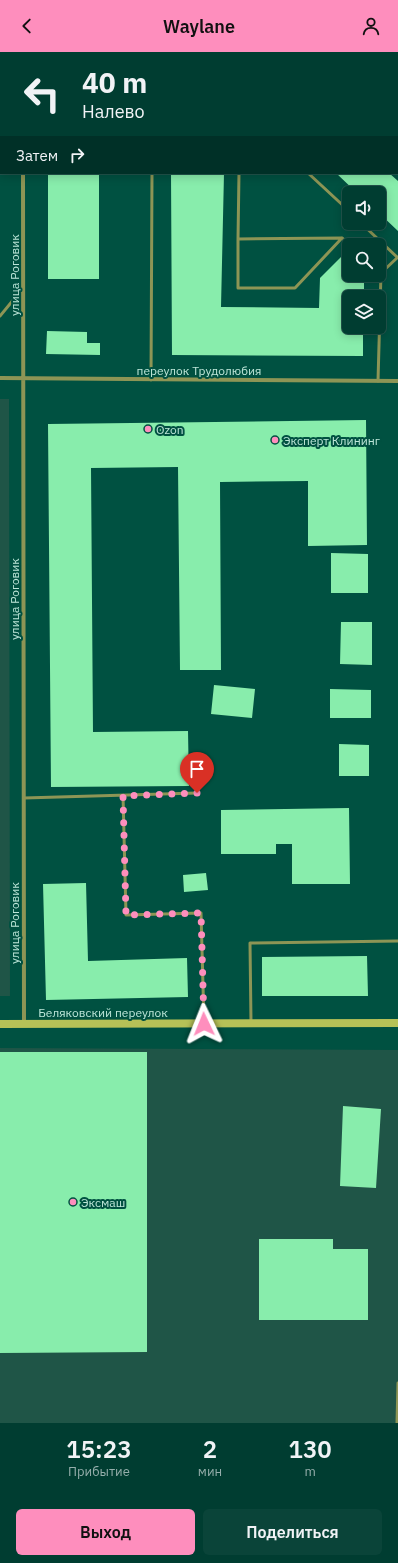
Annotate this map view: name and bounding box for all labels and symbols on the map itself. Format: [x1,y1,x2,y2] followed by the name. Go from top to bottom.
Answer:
[7,234,22,316] street label: улица Роговик
[137,363,261,378] street label: переулок Трудолюбия
[156,422,183,437] place label: Ozon
[143,424,153,434] marker: Ozon
[283,433,380,448] place label: Эксперт Клининг
[270,435,280,445] marker: Эксперт Клининг
[7,558,22,640] street label: улица Роговик
[180,752,214,793] pin
[7,882,22,964] street label: улица Роговик
[183,1003,225,1045] position arrow
[38,1005,168,1020] street label: Беляковский переулок
[81,1195,125,1210] place label: Эксмаш
[68,1197,78,1207] marker: Эксмаш

